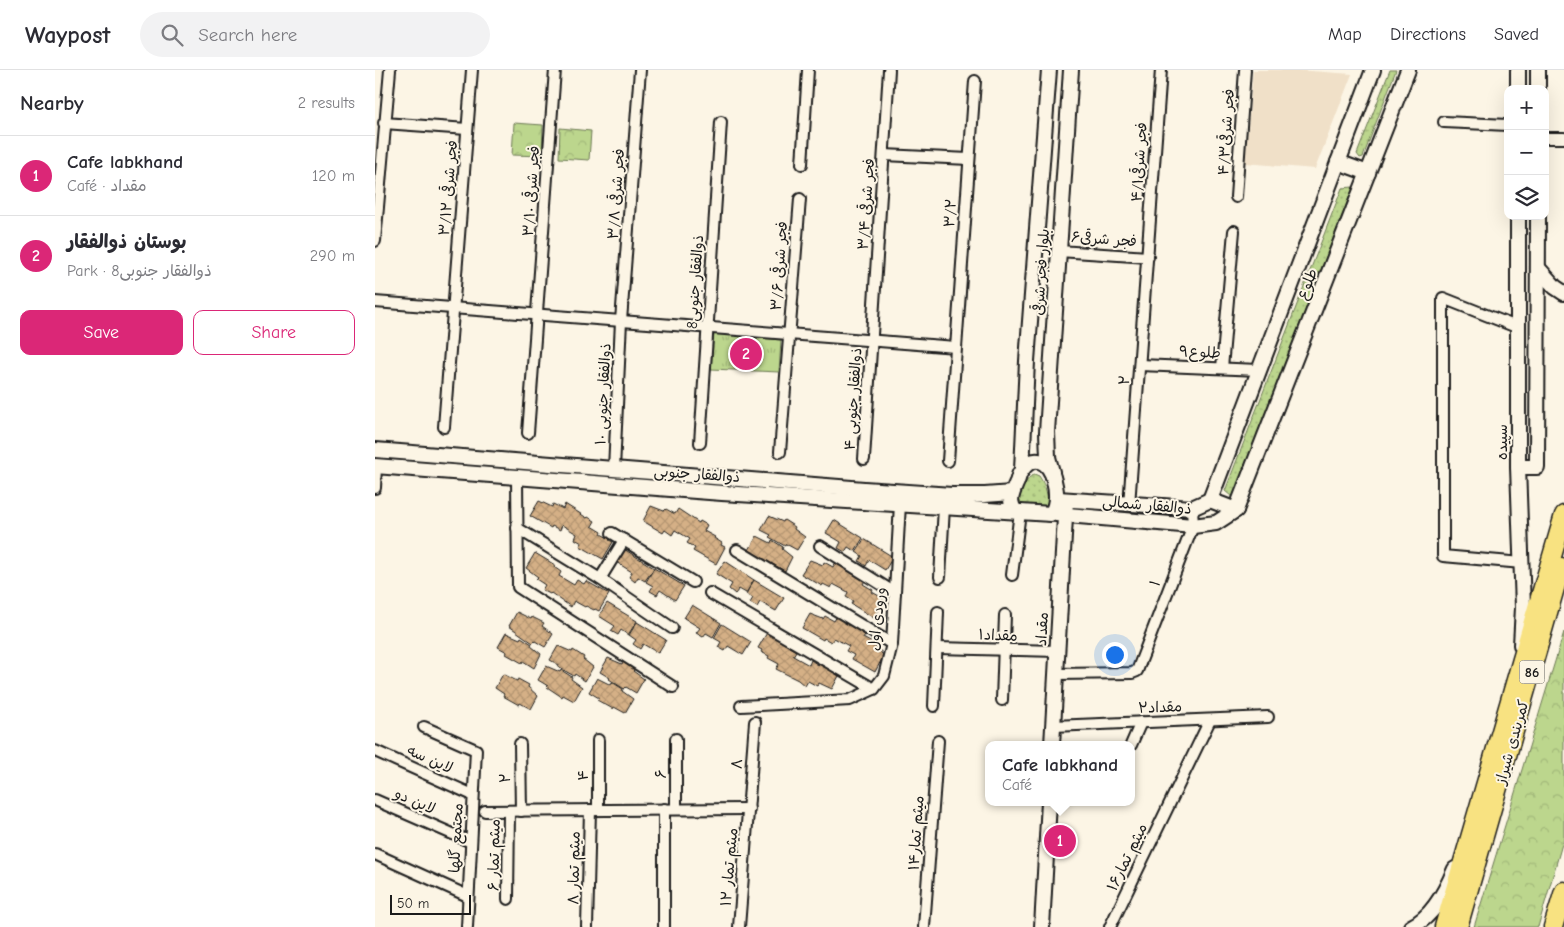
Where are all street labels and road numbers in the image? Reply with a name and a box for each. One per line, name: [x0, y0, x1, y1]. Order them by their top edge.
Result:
street label: فجر شرقی۴/۳: [1212, 88, 1238, 176]
street label: فجر شرقی۴/۱: [1125, 121, 1151, 203]
street label: ۳/۱۲ فجر شرقی: [433, 139, 461, 237]
street label: ۳/۱۰ فجر شرقی: [517, 145, 543, 237]
street label: ۳/۸ فجر شرقی: [602, 148, 628, 240]
street label: ۳/۴ فجر شرقی: [852, 157, 878, 250]
street label: ۳/۲: [940, 198, 960, 228]
street label: ۳/۶ فجر شرقی: [765, 220, 791, 311]
street label: فجر شرقی۶: [1070, 226, 1138, 250]
street label: بلوار فجر شرقی: [1027, 228, 1053, 316]
street label: 8ذوالفقار جنوبی: [683, 234, 708, 330]
street label: طلوع: [1293, 266, 1322, 303]
street label: طلوع۹: [1179, 342, 1221, 363]
street label: ۱۰ ذوالفقار جنوبی: [591, 343, 616, 445]
street label: ۴ ذوالفقار جنوبی: [840, 347, 867, 451]
street label: ۲: [1115, 374, 1133, 386]
street label: سپیده: [1493, 424, 1512, 460]
street label: ذوالفقار جنوبی: [653, 462, 741, 487]
street label: ذوالفقار شمالی: [1102, 492, 1192, 519]
street label: ۱: [1146, 577, 1164, 589]
street label: ورودی اول: [865, 586, 890, 652]
street label: مقداد: [1032, 612, 1052, 646]
street label: مقداد۱: [978, 625, 1018, 645]
road number: 86: [1519, 660, 1545, 684]
street label: مقداد۲: [1138, 697, 1182, 717]
street label: کمربندی شیراز: [1491, 698, 1533, 787]
street label: لاین سه: [404, 741, 456, 777]
street label: ۸: [728, 758, 746, 770]
street label: ۴: [574, 769, 592, 781]
street label: ۶: [652, 769, 670, 779]
street label: ۲: [496, 773, 514, 783]
street label: لاین دو: [391, 784, 438, 818]
street label: میثم تمار۱۴: [904, 795, 931, 871]
street label: مجتمع گلها: [445, 803, 469, 873]
street label: میثم تمار ۶: [484, 819, 507, 891]
street label: میثم تمار۱۶: [1103, 820, 1154, 895]
street label: میثم تمار ۱۲: [717, 827, 744, 907]
street label: میثم تمار ۸: [564, 831, 587, 905]

